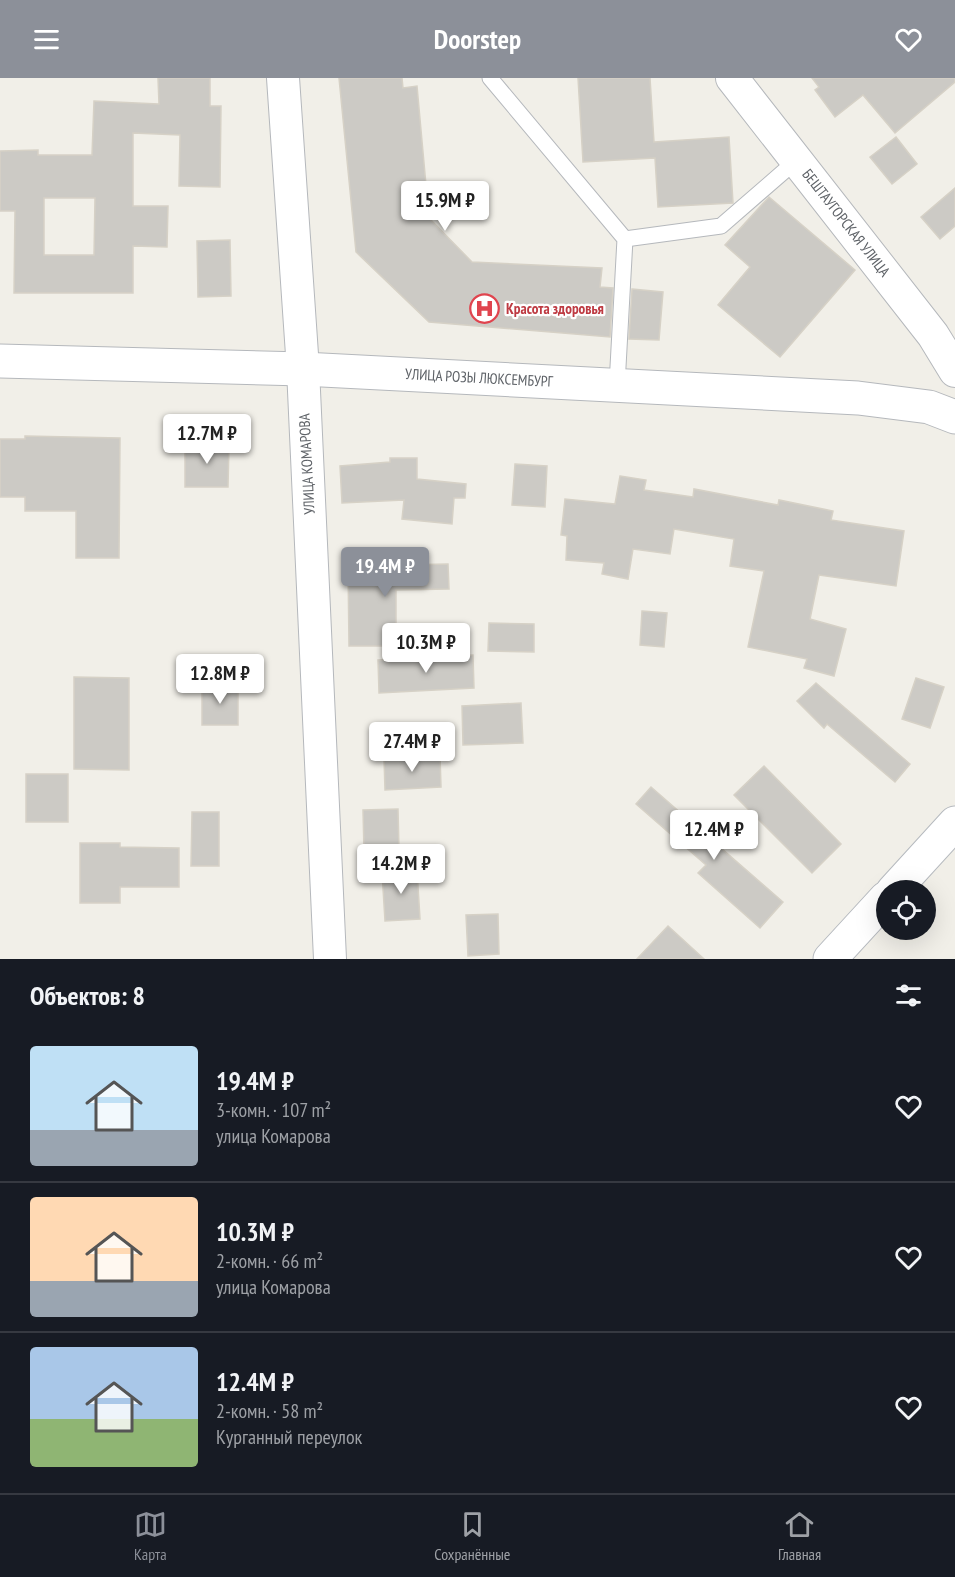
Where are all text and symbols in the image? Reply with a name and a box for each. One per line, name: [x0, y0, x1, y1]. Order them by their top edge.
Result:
text: Doorstep: [434, 22, 521, 56]
icon: menu: [30, 23, 63, 56]
icon: heart: [892, 23, 925, 56]
street label: БЕШТАУГОРСКАЯ УЛИЦА: [798, 165, 895, 281]
pin: 15.9M ₽: [390, 181, 500, 232]
text: 15.9M ₽: [415, 187, 475, 213]
hospital icon: Красота здоровья: [469, 293, 501, 325]
place label: Красота здоровья: [506, 299, 604, 318]
street label: УЛИЦА РОЗЫ ЛЮКСЕМБУРГ: [405, 364, 554, 391]
street label: УЛИЦА КОМАРОВА: [294, 412, 319, 515]
pin: 12.7M ₽: [152, 414, 262, 465]
text: 12.7M ₽: [177, 420, 237, 446]
pin: 19.4M ₽: [330, 547, 440, 598]
text: 19.4M ₽: [355, 553, 415, 579]
pin: 10.3M ₽: [371, 623, 481, 674]
text: 10.3M ₽: [396, 629, 456, 655]
pin: 12.8M ₽: [165, 654, 275, 705]
text: 12.8M ₽: [190, 660, 250, 686]
pin: 27.4M ₽: [357, 722, 467, 773]
text: 27.4M ₽: [383, 728, 441, 754]
pin: 12.4M ₽: [659, 810, 769, 861]
text: 12.4M ₽: [684, 816, 744, 842]
pin: 14.2M ₽: [346, 844, 456, 895]
text: 14.2M ₽: [371, 850, 431, 876]
map controls: [876, 880, 936, 940]
button: locate: [876, 880, 936, 940]
text: Объектов: 8: [30, 979, 145, 1012]
icon: filters: [892, 979, 925, 1012]
text: 19.4M ₽: [216, 1064, 294, 1097]
icon: home: [78, 1070, 150, 1142]
icon: heart: [892, 1090, 925, 1123]
text: 3-комн. · 107 m²: [216, 1097, 331, 1123]
text: улица Комарова: [216, 1123, 331, 1149]
text: 10.3M ₽: [216, 1215, 294, 1248]
icon: home: [78, 1221, 150, 1293]
icon: heart: [892, 1241, 925, 1274]
text: 2-комн. · 66 m²: [216, 1248, 323, 1274]
text: улица Комарова: [216, 1274, 331, 1300]
text: 12.4M ₽: [216, 1365, 294, 1398]
icon: home: [78, 1371, 150, 1443]
icon: heart: [892, 1391, 925, 1424]
text: 2-комн. · 58 m²: [216, 1398, 323, 1424]
text: Курганный переулок: [216, 1424, 362, 1450]
tab: Карта: [134, 1508, 167, 1564]
tab: Сохранённые: [434, 1508, 510, 1564]
tab: Главная: [778, 1508, 821, 1564]

